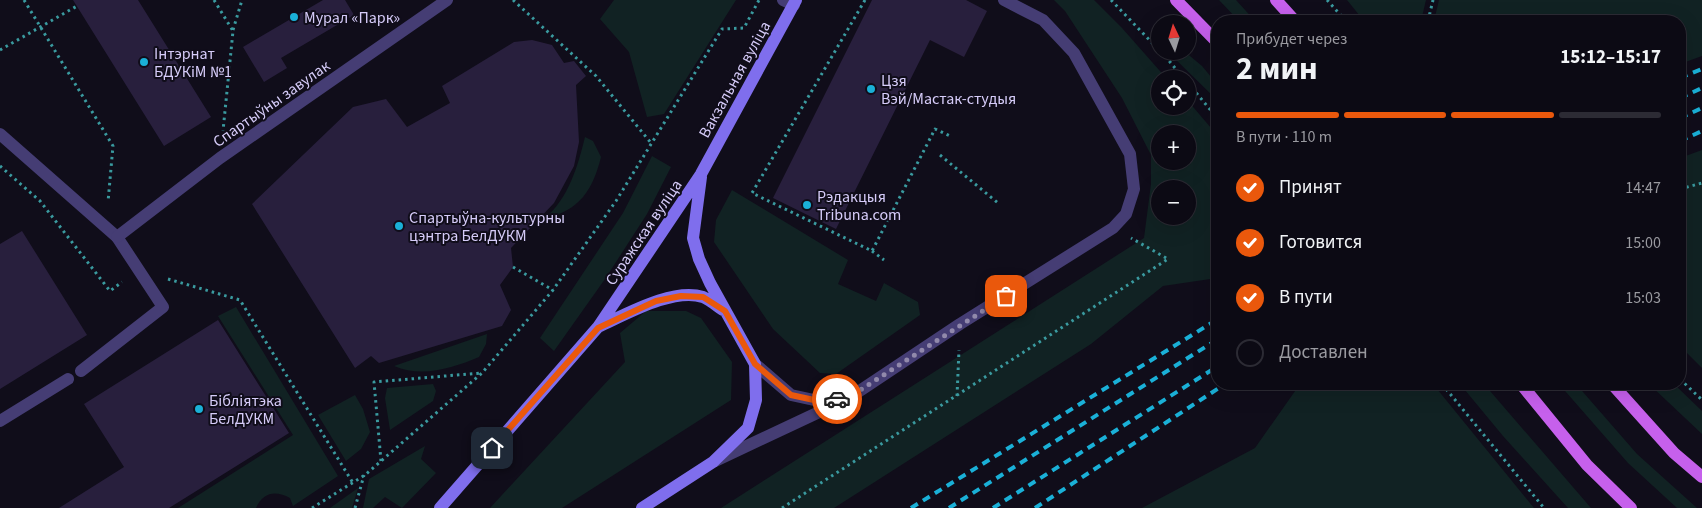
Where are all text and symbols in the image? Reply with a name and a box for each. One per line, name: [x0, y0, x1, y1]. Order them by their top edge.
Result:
place label: Мурал «Парк»: [304, 7, 400, 29]
marker: Мурал «Парк»: [288, 11, 300, 23]
north arrow: [1151, 15, 1196, 60]
map controls: [1151, 15, 1196, 225]
street label: Вакзальная вуліца: [694, 17, 776, 142]
text: Прибудет через: [1236, 28, 1347, 50]
place label: Інтэрнат БДУКіМ №1: [154, 43, 232, 83]
text: 15:12–15:17: [1560, 44, 1661, 71]
text: 2 мин: [1236, 46, 1318, 92]
street label: Спартыўны завулак: [209, 55, 335, 153]
marker: Інтэрнат БДУКіМ №1: [138, 56, 150, 68]
place label: Цзя Вэй/Мастак-студыя: [881, 70, 1016, 110]
button: locate: [1151, 70, 1196, 115]
marker: Цзя Вэй/Мастак-студыя: [865, 83, 877, 95]
button: +: [1151, 125, 1196, 170]
text: В пути · 110 m: [1236, 126, 1332, 148]
icon: check: [1236, 174, 1264, 202]
text: Принят: [1279, 174, 1342, 201]
street label: Суражская вуліца: [600, 175, 687, 290]
text: 14:47: [1625, 177, 1661, 199]
button: −: [1151, 180, 1196, 225]
place label: Рэдакцыя Tribuna.com: [817, 186, 901, 226]
marker: Рэдакцыя Tribuna.com: [801, 199, 813, 211]
place label: Спартыўна-культурны цэнтра БелДУКМ: [409, 207, 565, 247]
marker: Спартыўна-культурны цэнтра БелДУКМ: [393, 220, 405, 232]
icon: check: [1236, 229, 1264, 257]
text: Готовится: [1279, 229, 1362, 256]
text: 15:00: [1625, 232, 1661, 254]
pin: [985, 275, 1027, 317]
icon: bag: [992, 282, 1020, 310]
icon: check: [1236, 284, 1264, 312]
text: В пути: [1279, 284, 1333, 311]
text: 15:03: [1625, 287, 1661, 309]
text: Доставлен: [1279, 339, 1368, 366]
courier: [812, 374, 862, 424]
icon: car: [823, 385, 851, 413]
place label: Бібліятэка БелДУКМ: [209, 390, 282, 430]
marker: Бібліятэка БелДУКМ: [193, 403, 205, 415]
pin: [471, 427, 513, 469]
icon: home: [478, 434, 506, 462]

